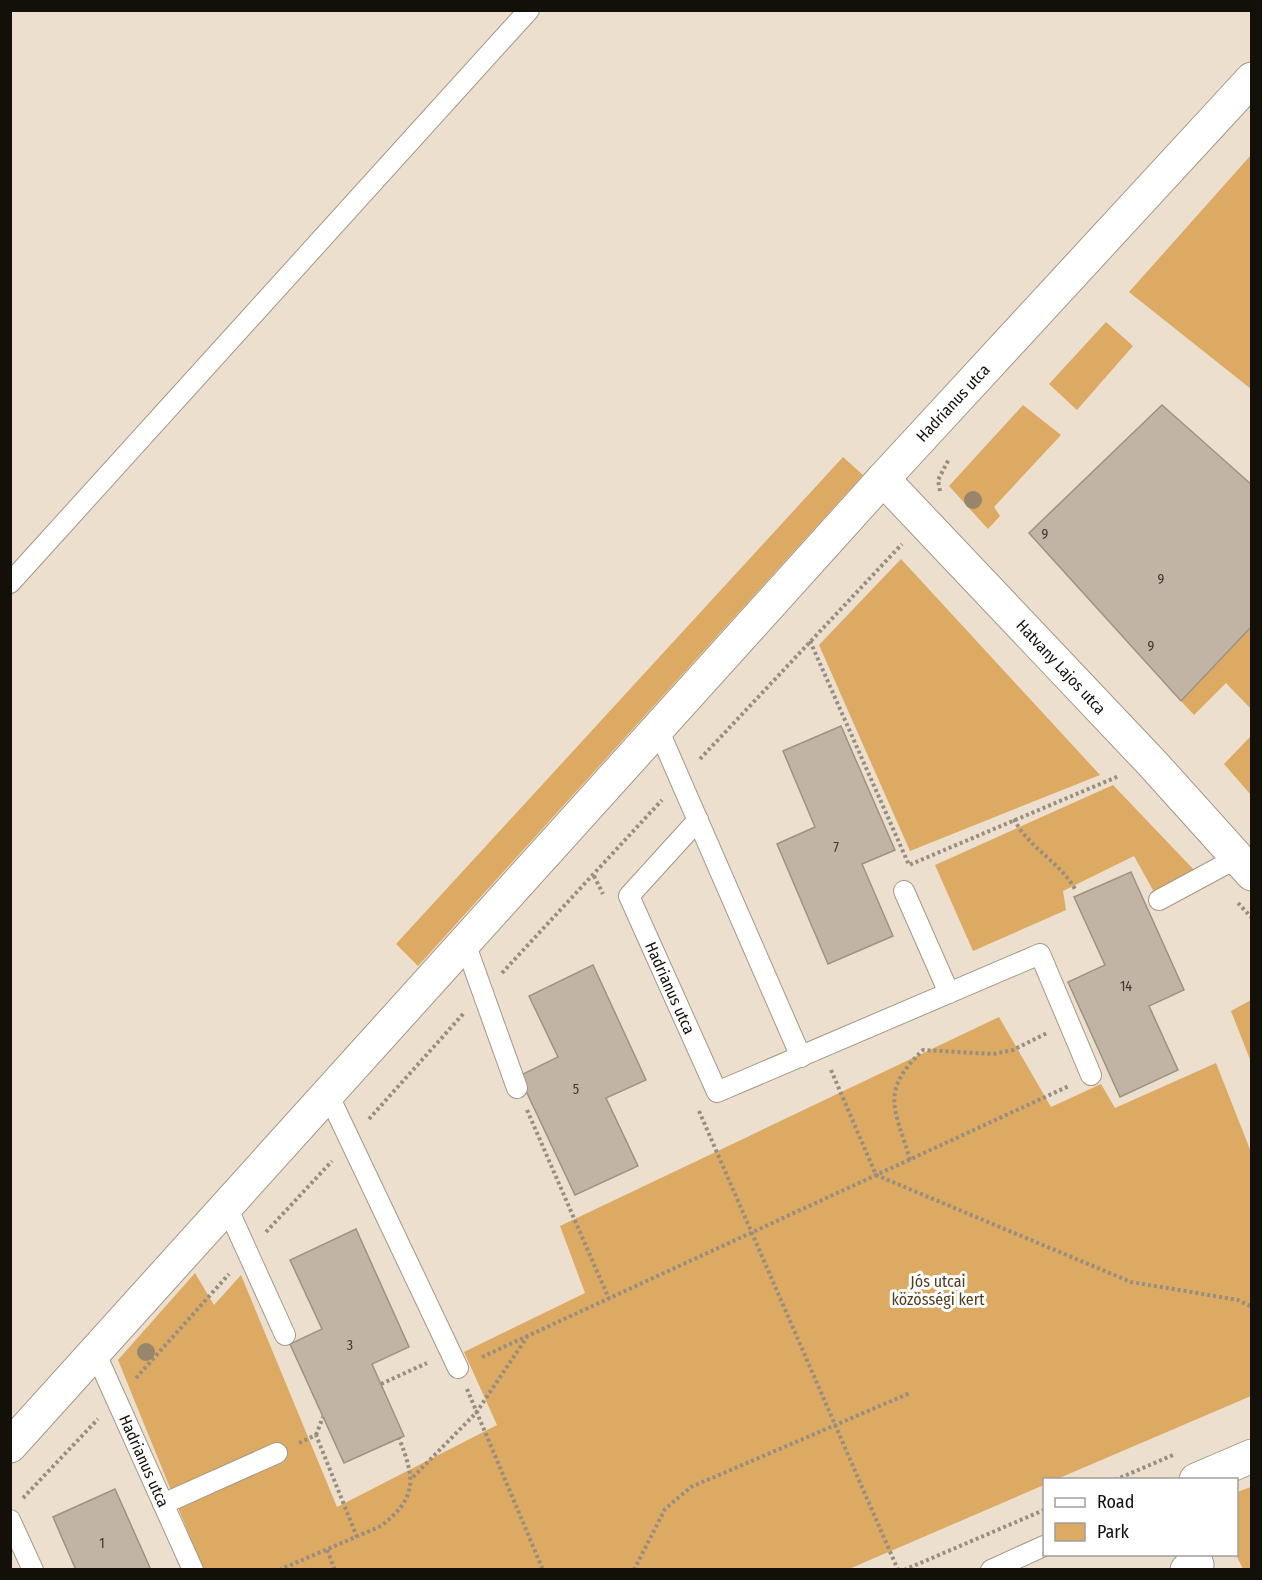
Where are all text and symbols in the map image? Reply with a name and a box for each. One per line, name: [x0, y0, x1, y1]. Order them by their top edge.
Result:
street label: Hadrianus utca: [912, 360, 994, 446]
house number: 9: [1042, 526, 1049, 543]
house number: 9: [1158, 571, 1165, 588]
street label: Hatvany Lajos utca: [1012, 616, 1110, 718]
house number: 9: [1148, 638, 1155, 655]
house number: 7: [833, 839, 839, 856]
street label: Hadrianus utca: [641, 939, 699, 1037]
house number: 14: [1120, 978, 1132, 995]
house number: 5: [573, 1081, 579, 1098]
park label: Jós utcai közösségi kert: [892, 1272, 985, 1309]
house number: 3: [347, 1337, 353, 1354]
street label: Hadrianus utca: [115, 1412, 173, 1510]
legend: [1043, 1478, 1238, 1556]
text: Road: [1097, 1491, 1134, 1513]
text: Park: [1097, 1521, 1130, 1543]
house number: 1: [99, 1535, 105, 1552]

